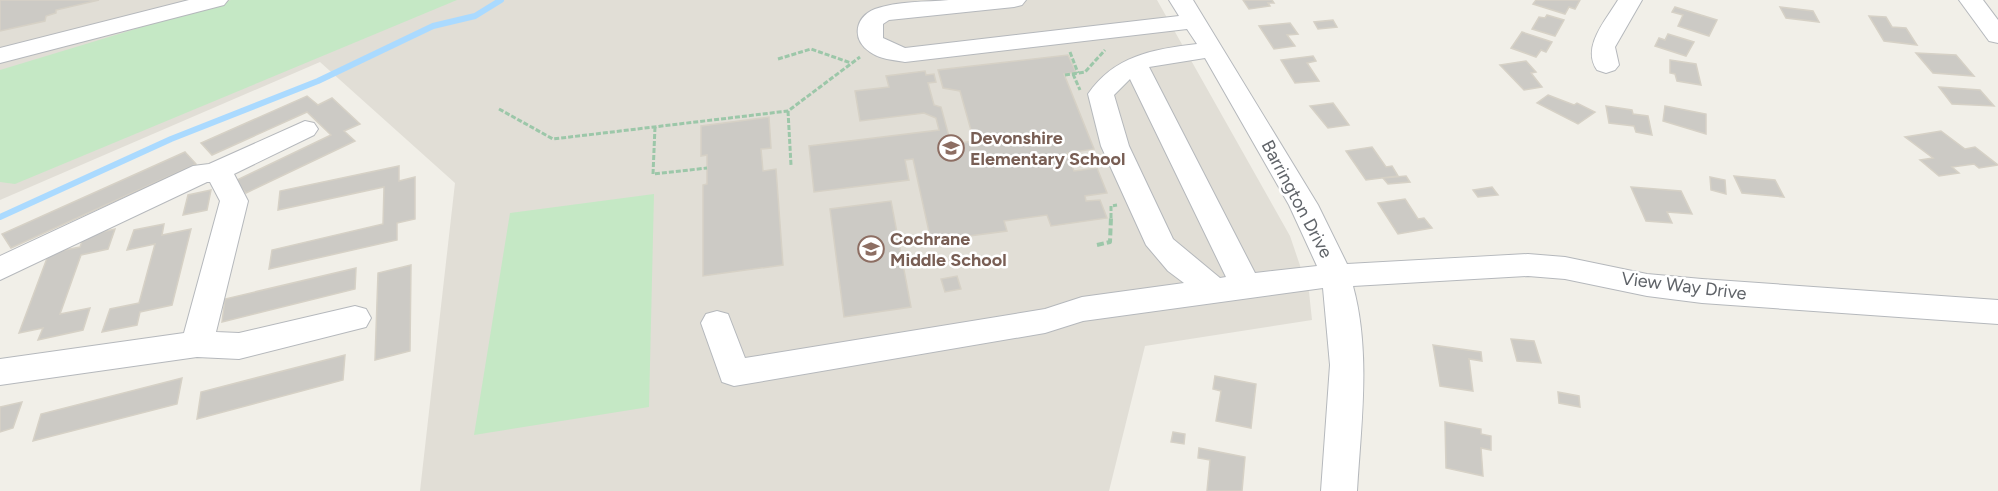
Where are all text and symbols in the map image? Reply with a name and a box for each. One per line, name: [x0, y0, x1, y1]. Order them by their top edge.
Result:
place label: Devonshire Elementary School: [970, 127, 1125, 170]
school or university icon: Devonshire Elementary School: [936, 133, 966, 163]
street label: Barrington Drive: [1257, 136, 1337, 262]
place label: Cochrane Middle School: [890, 228, 1007, 271]
school or university icon: Cochrane Middle School: [856, 234, 886, 264]
street label: View Way Drive: [1620, 267, 1748, 305]

